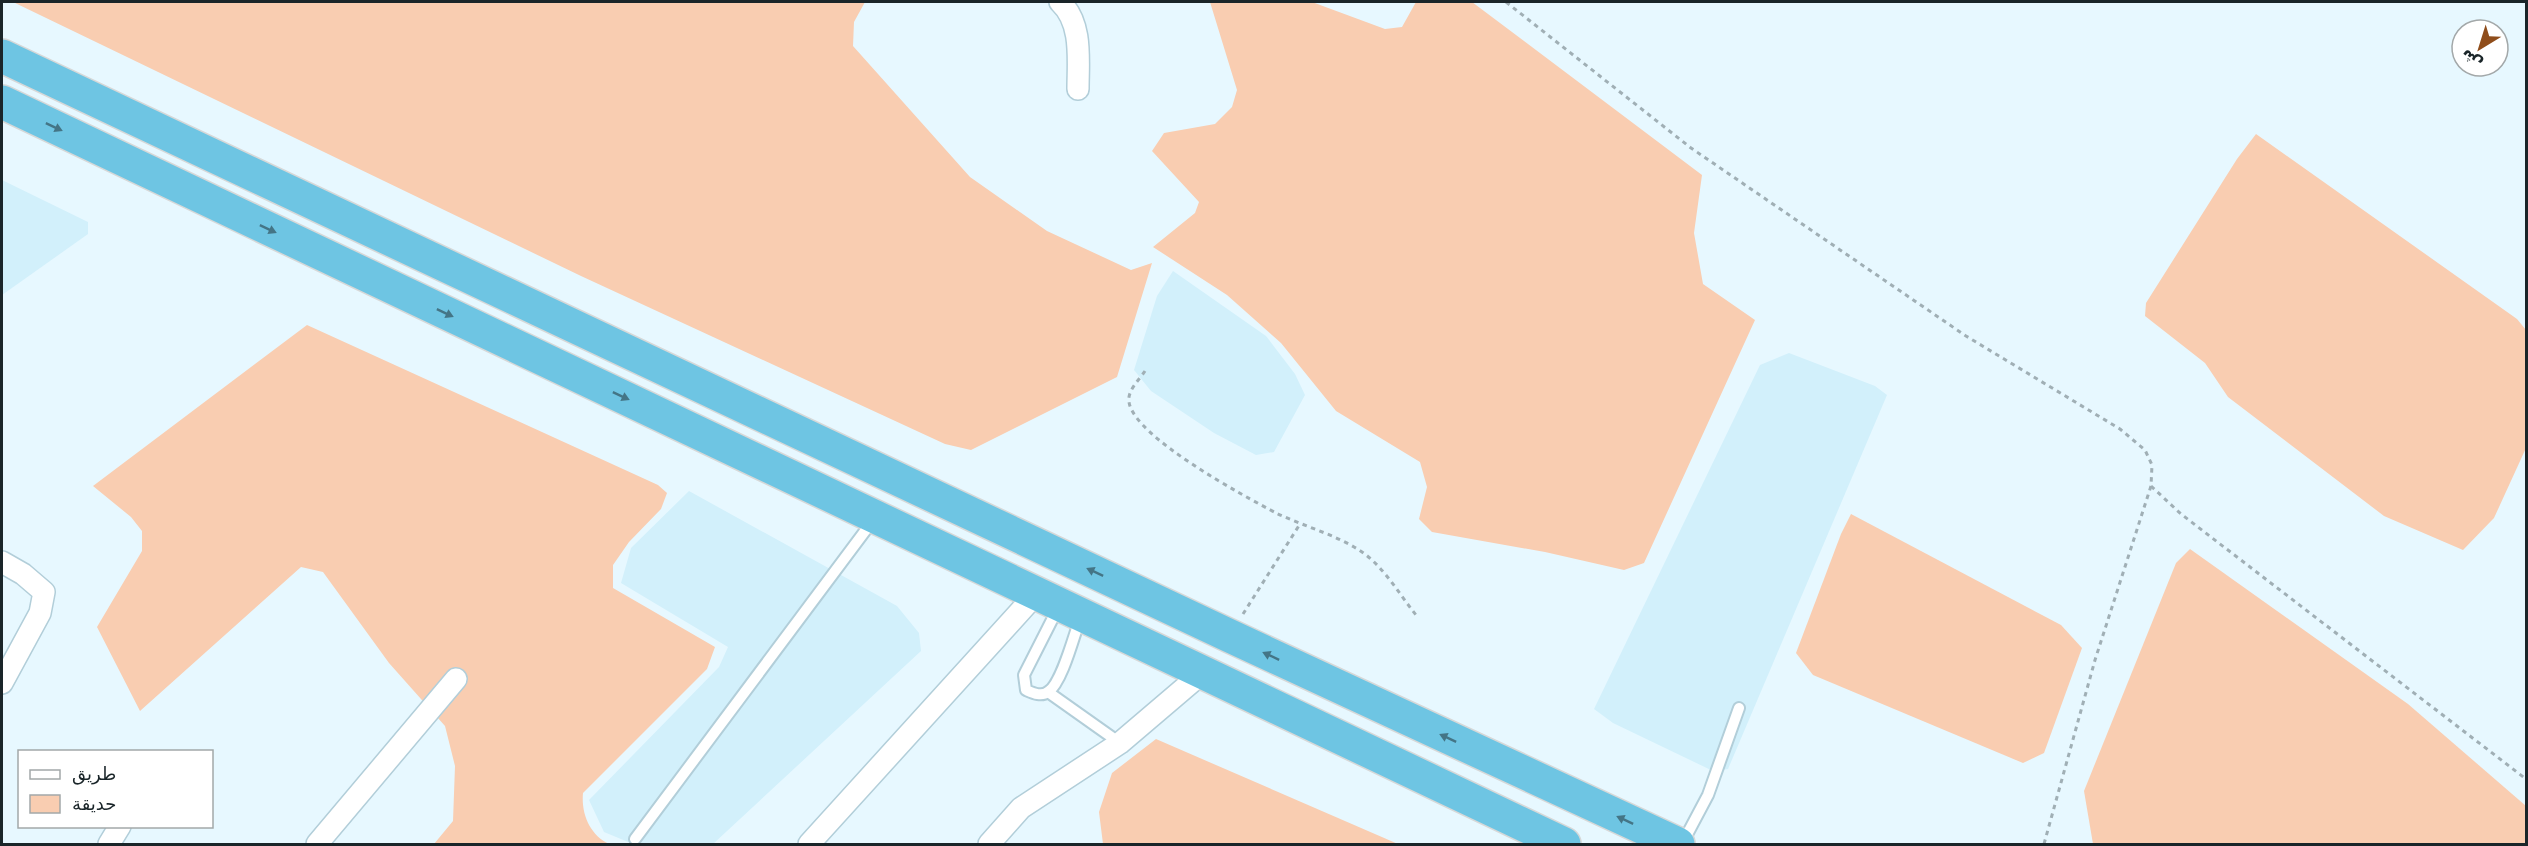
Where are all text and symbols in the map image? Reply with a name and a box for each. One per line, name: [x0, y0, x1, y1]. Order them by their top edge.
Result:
north arrow: [2450, 18, 2510, 78]
text: ش: [2457, 45, 2486, 74]
one-way arrow: [46, 123, 63, 132]
one-way arrow: [260, 225, 277, 234]
one-way arrow: [436, 308, 453, 317]
one-way arrow: [612, 392, 629, 401]
one-way arrow: [1087, 568, 1104, 577]
one-way arrow: [1263, 651, 1280, 660]
one-way arrow: [1440, 733, 1457, 742]
legend: [18, 750, 213, 828]
text: طريق: [72, 763, 116, 785]
text: حديقة: [72, 793, 116, 814]
one-way arrow: [1617, 815, 1634, 824]

